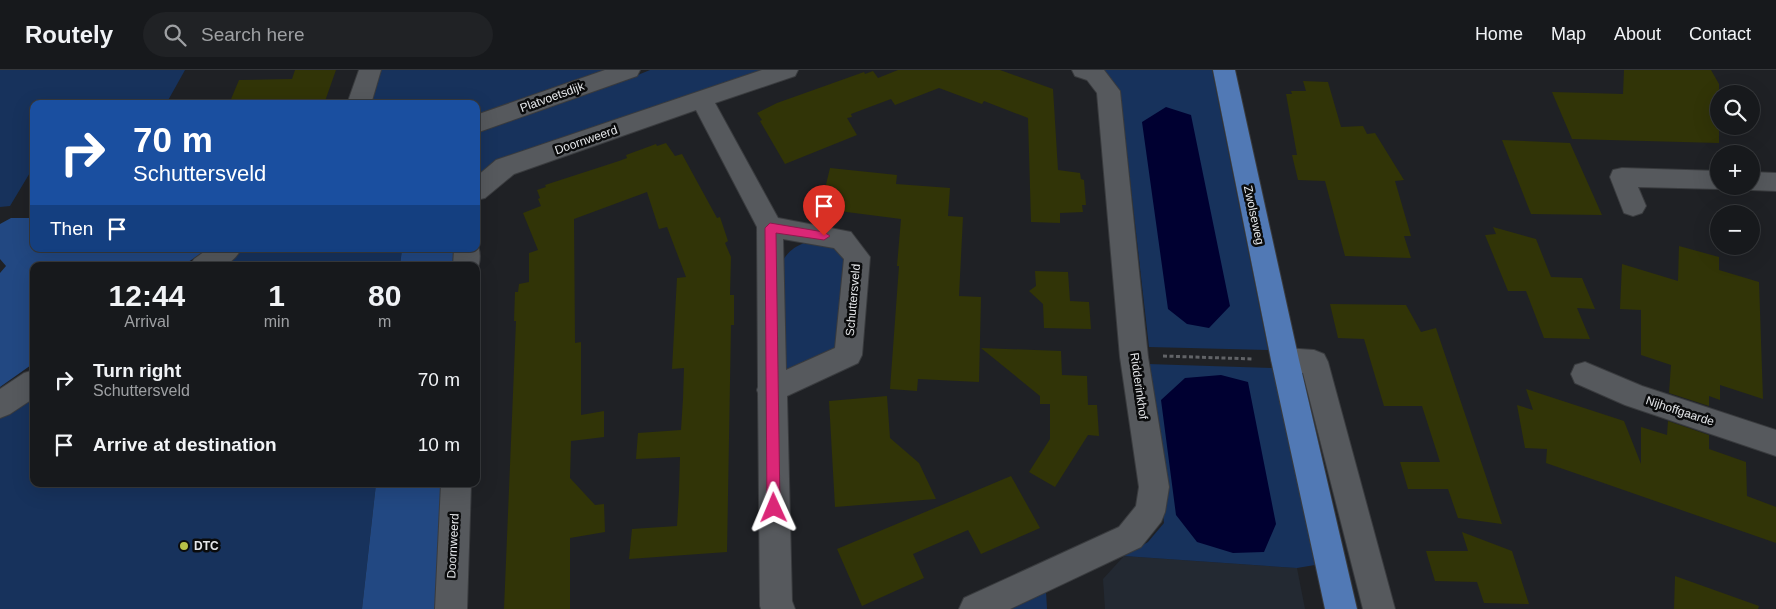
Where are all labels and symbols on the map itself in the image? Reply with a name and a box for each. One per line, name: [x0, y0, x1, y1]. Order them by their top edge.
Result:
street label: Platvoetsdijk: [518, 79, 587, 115]
street label: Doornweerd: [553, 123, 619, 157]
street label: Zwolseweg: [1241, 184, 1267, 246]
pin: [803, 185, 845, 236]
street label: Schuttersveld: [843, 263, 863, 337]
street label: Ridderinkhof: [1127, 352, 1151, 421]
street label: Nijhoffgaarde: [1644, 393, 1716, 429]
position arrow: [747, 481, 799, 533]
street label: Doornweerd: [444, 513, 462, 579]
place label: DTC: [194, 539, 219, 553]
marker: DTC: [178, 540, 190, 552]

